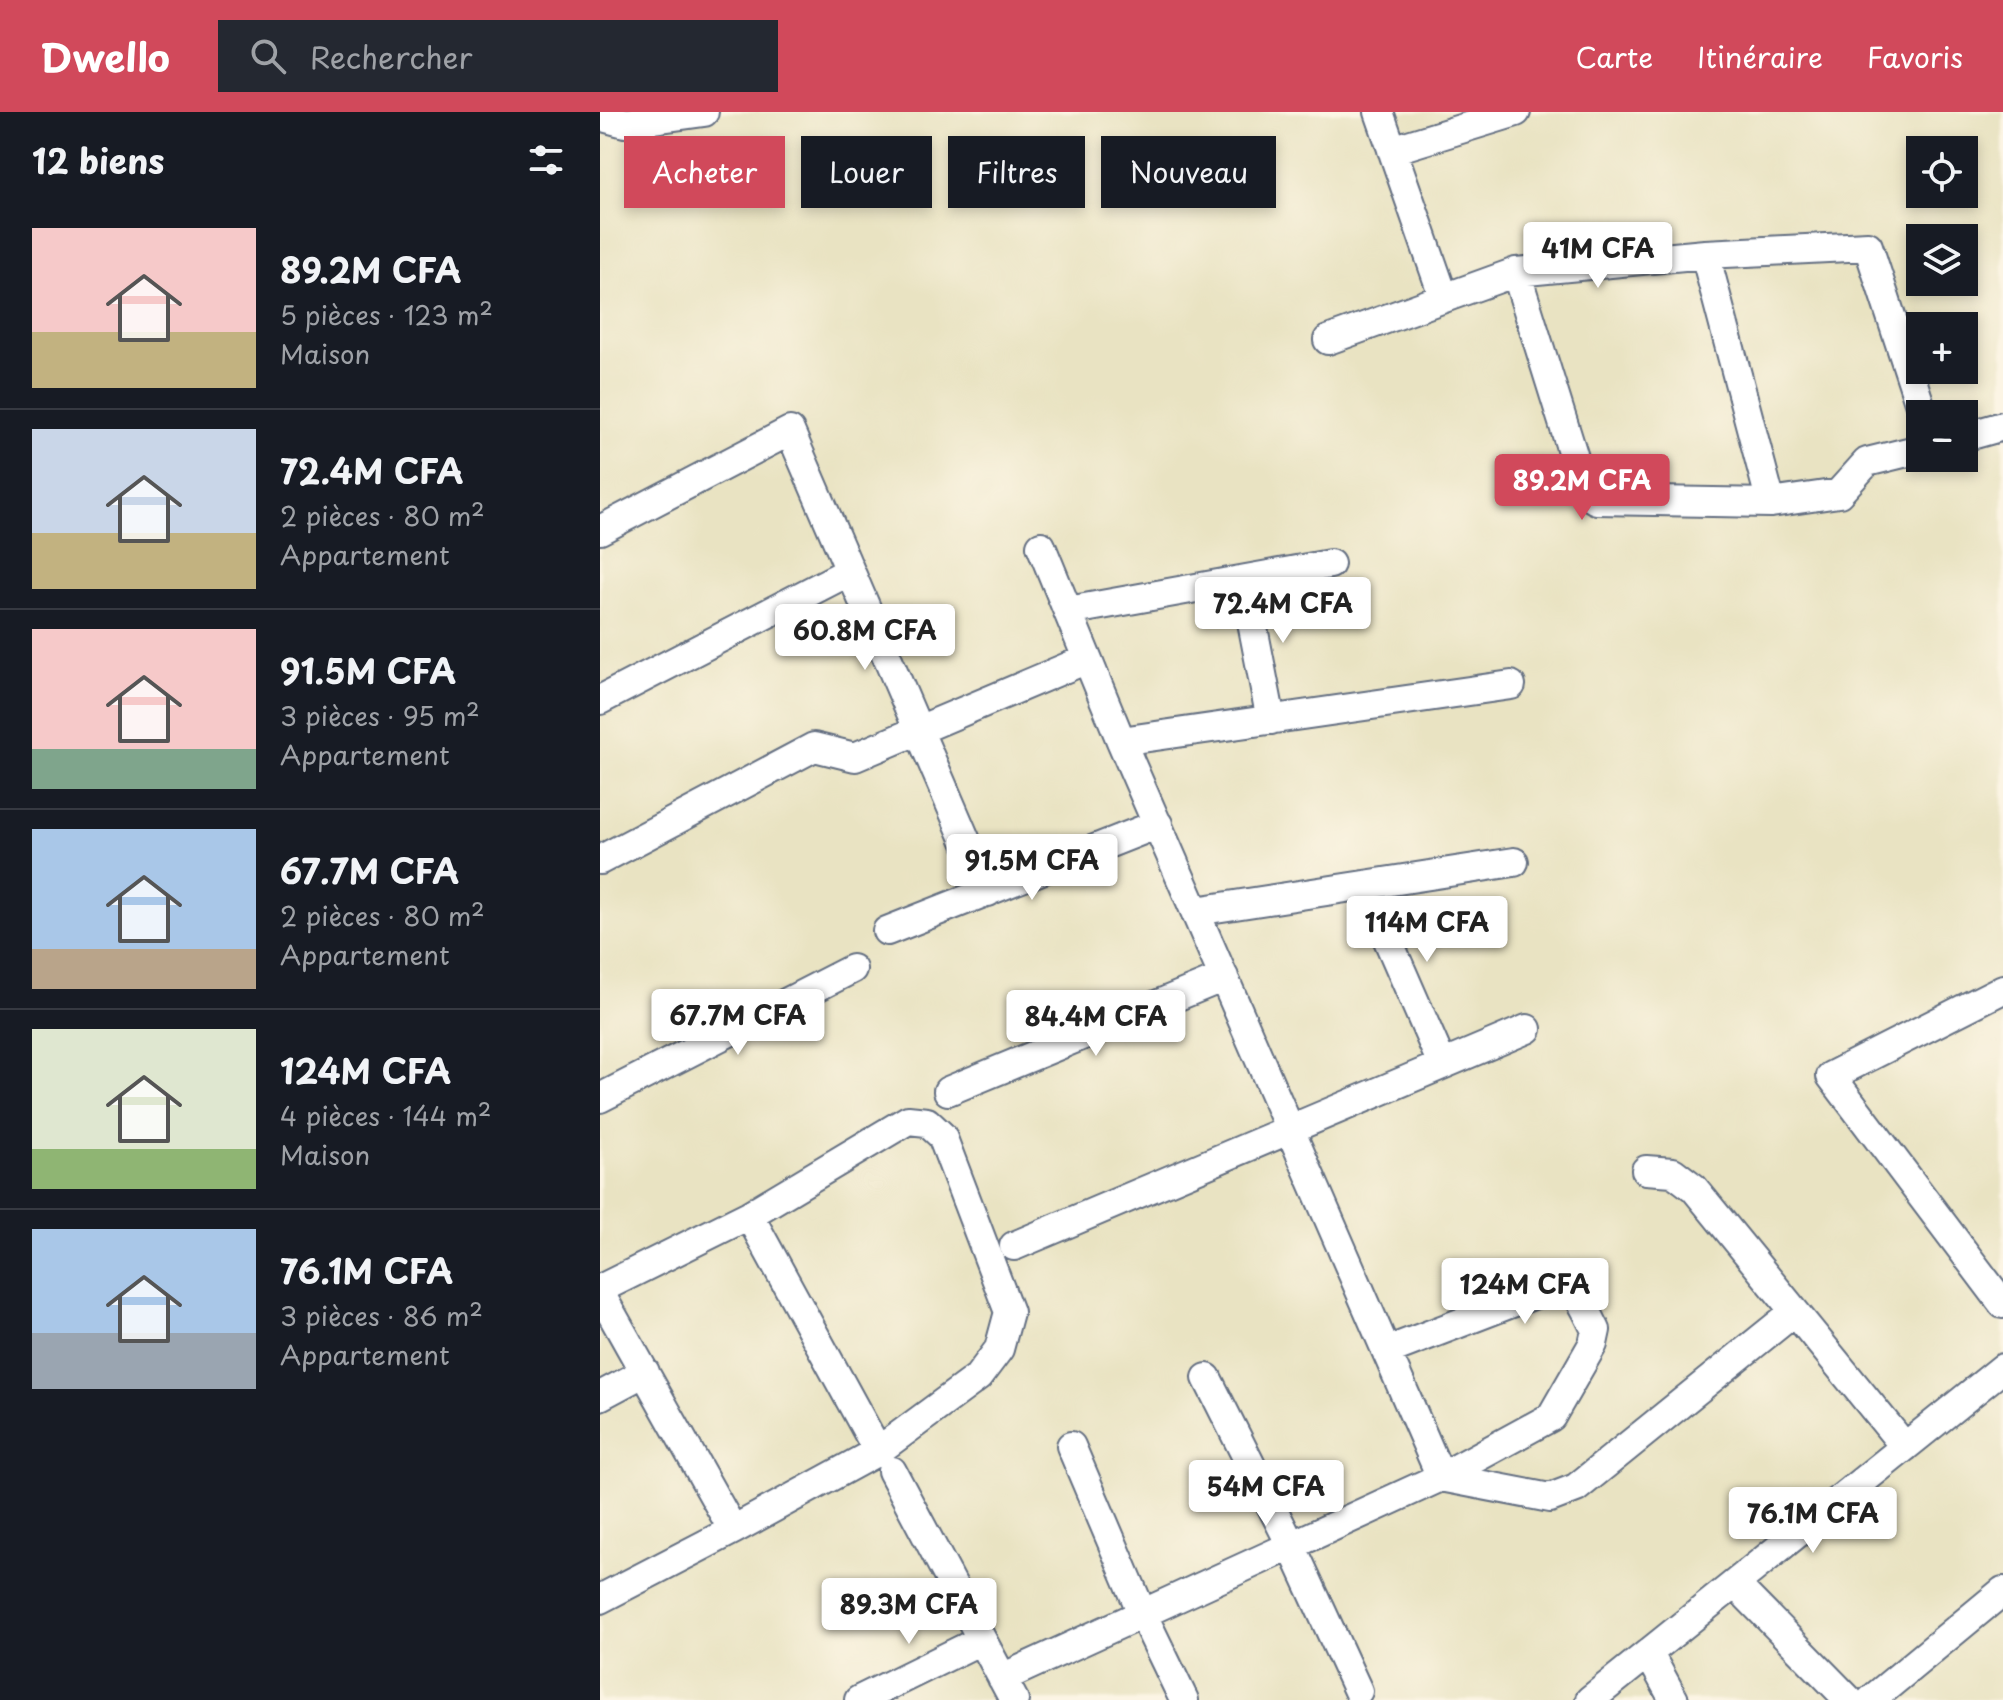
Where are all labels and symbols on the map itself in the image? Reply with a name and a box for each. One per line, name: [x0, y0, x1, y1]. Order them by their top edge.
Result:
pin: 41M CFA: [1524, 222, 1672, 290]
pin: 89.2M CFA: [1490, 454, 1674, 522]
pin: 72.4M CFA: [1191, 577, 1375, 645]
pin: 60.8M CFA: [773, 604, 957, 672]
pin: 91.5M CFA: [940, 834, 1124, 902]
pin: 114M CFA: [1344, 896, 1510, 964]
pin: 67.7M CFA: [646, 989, 830, 1057]
pin: 84.4M CFA: [1004, 990, 1188, 1058]
pin: 124M CFA: [1442, 1258, 1608, 1326]
pin: 54M CFA: [1192, 1460, 1340, 1528]
pin: 76.1M CFA: [1721, 1487, 1905, 1555]
pin: 89.3M CFA: [817, 1578, 1001, 1646]

